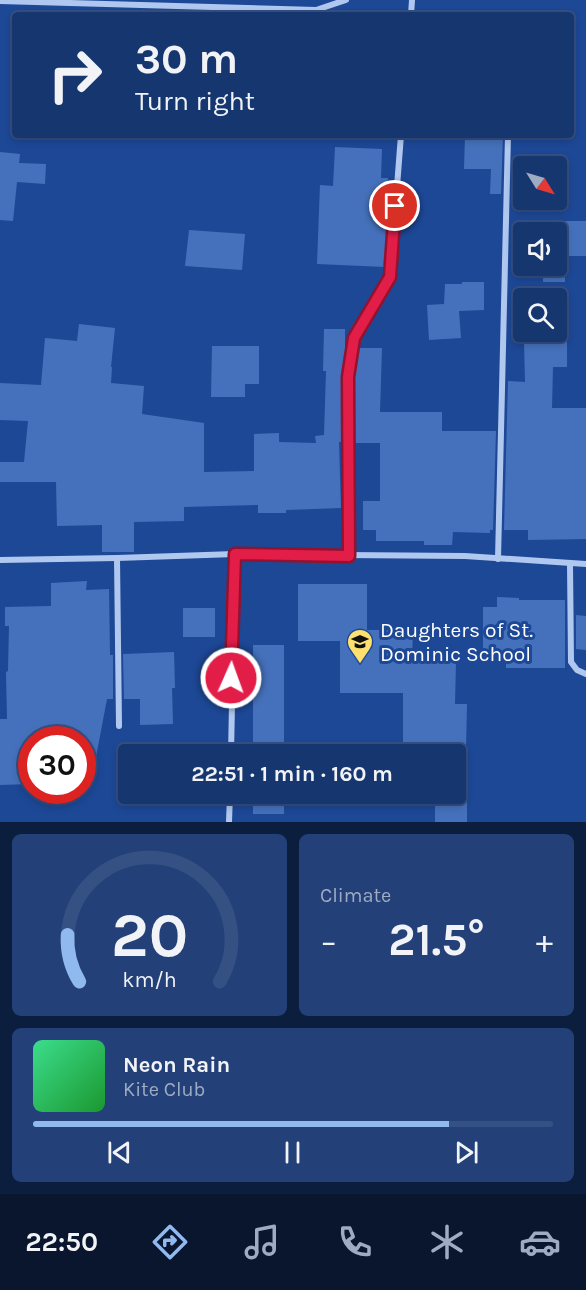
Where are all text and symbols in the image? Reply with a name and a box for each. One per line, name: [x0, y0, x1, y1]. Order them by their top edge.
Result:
text: 30 m: [135, 34, 238, 84]
icon: right: [36, 36, 114, 114]
text: Turn right: [135, 85, 255, 117]
north arrow: [513, 156, 567, 210]
map controls: [513, 156, 567, 342]
pin: [369, 180, 420, 231]
icon: arrive: [378, 189, 411, 222]
button: sound: [513, 222, 567, 276]
button: search: [513, 288, 567, 342]
place label: Daughters of St. Dominic School: [380, 618, 533, 666]
school or university icon: Daughters of St. Dominic School: [345, 627, 375, 665]
position arrow: [199, 646, 263, 710]
speed limit sign: 30: [18, 726, 96, 804]
text: 22:51 · 1 min · 160 m: [191, 761, 393, 787]
text: Climate: [320, 884, 391, 907]
text: 20: [111, 899, 188, 972]
text: 21.5°: [388, 914, 485, 966]
text: −: [320, 922, 337, 960]
text: +: [536, 922, 553, 960]
text: km/h: [122, 967, 177, 992]
text: Neon Rain: [123, 1052, 230, 1078]
text: Kite Club: [123, 1078, 205, 1101]
icon: previous: [103, 1136, 136, 1169]
icon: pause: [276, 1136, 309, 1169]
icon: next: [450, 1136, 483, 1169]
icon: directions: [149, 1221, 191, 1263]
icon: music: [241, 1221, 283, 1263]
icon: phone: [334, 1221, 376, 1263]
icon: climate: [426, 1221, 468, 1263]
icon: car: [519, 1221, 561, 1263]
text: 22:50: [25, 1226, 98, 1258]

